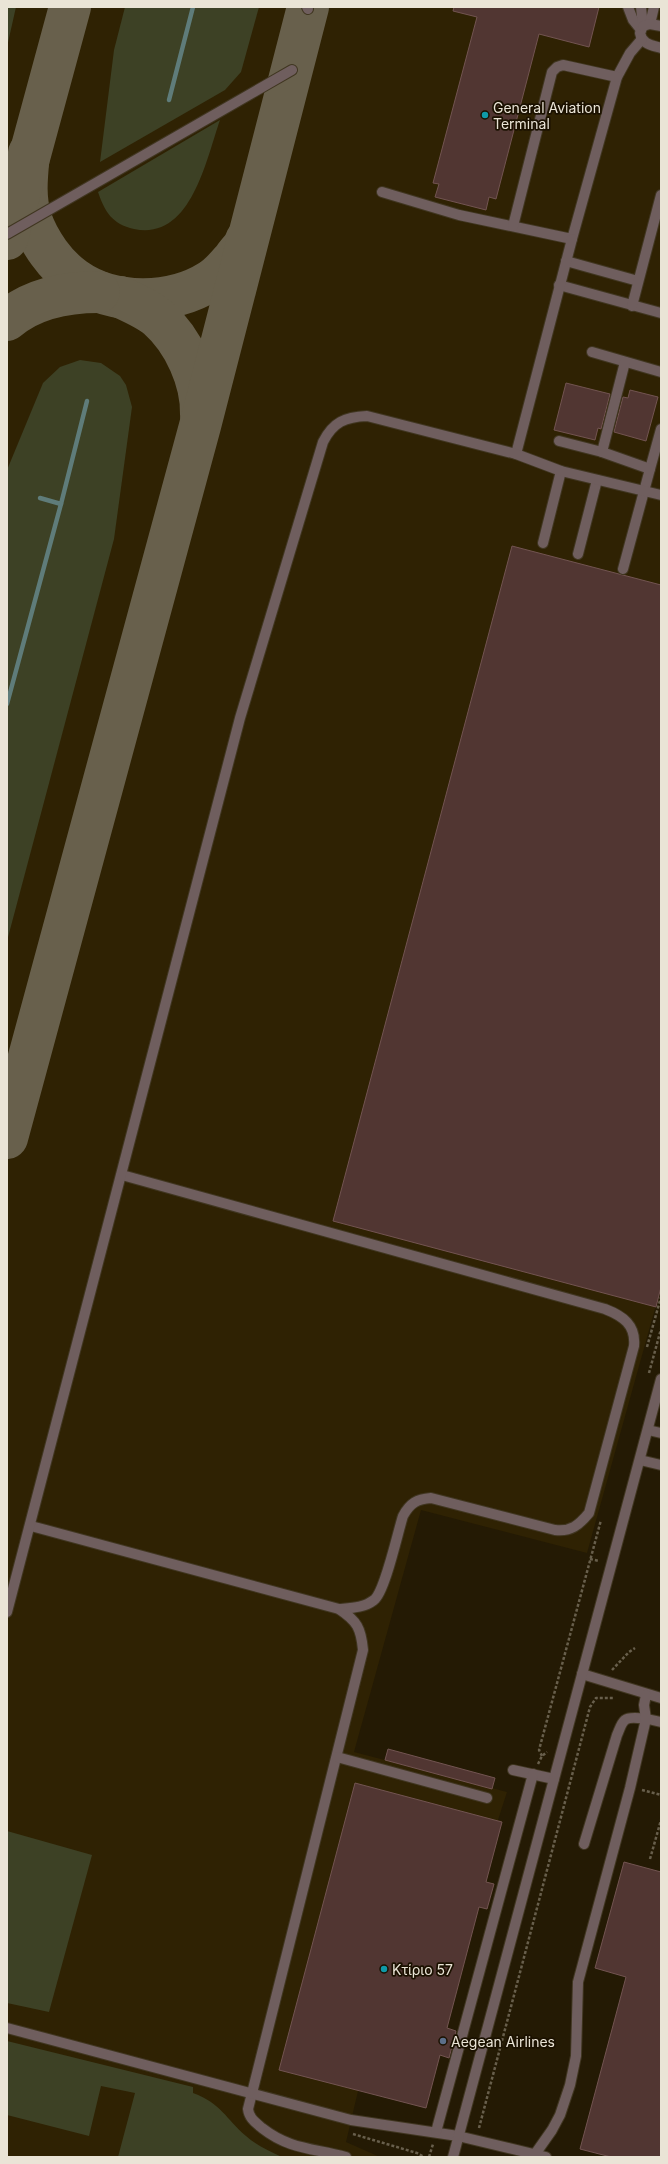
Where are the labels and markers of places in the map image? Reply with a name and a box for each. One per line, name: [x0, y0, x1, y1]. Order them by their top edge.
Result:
place label: General Aviation Terminal: [493, 99, 601, 132]
marker: General Aviation Terminal: [480, 110, 490, 120]
place label: Κτίριο 57: [392, 1961, 453, 1978]
marker: Κτίριο 57: [379, 1964, 389, 1974]
place label: Aegean Airlines: [451, 2033, 555, 2050]
marker: Aegean Airlines: [438, 2036, 448, 2046]

